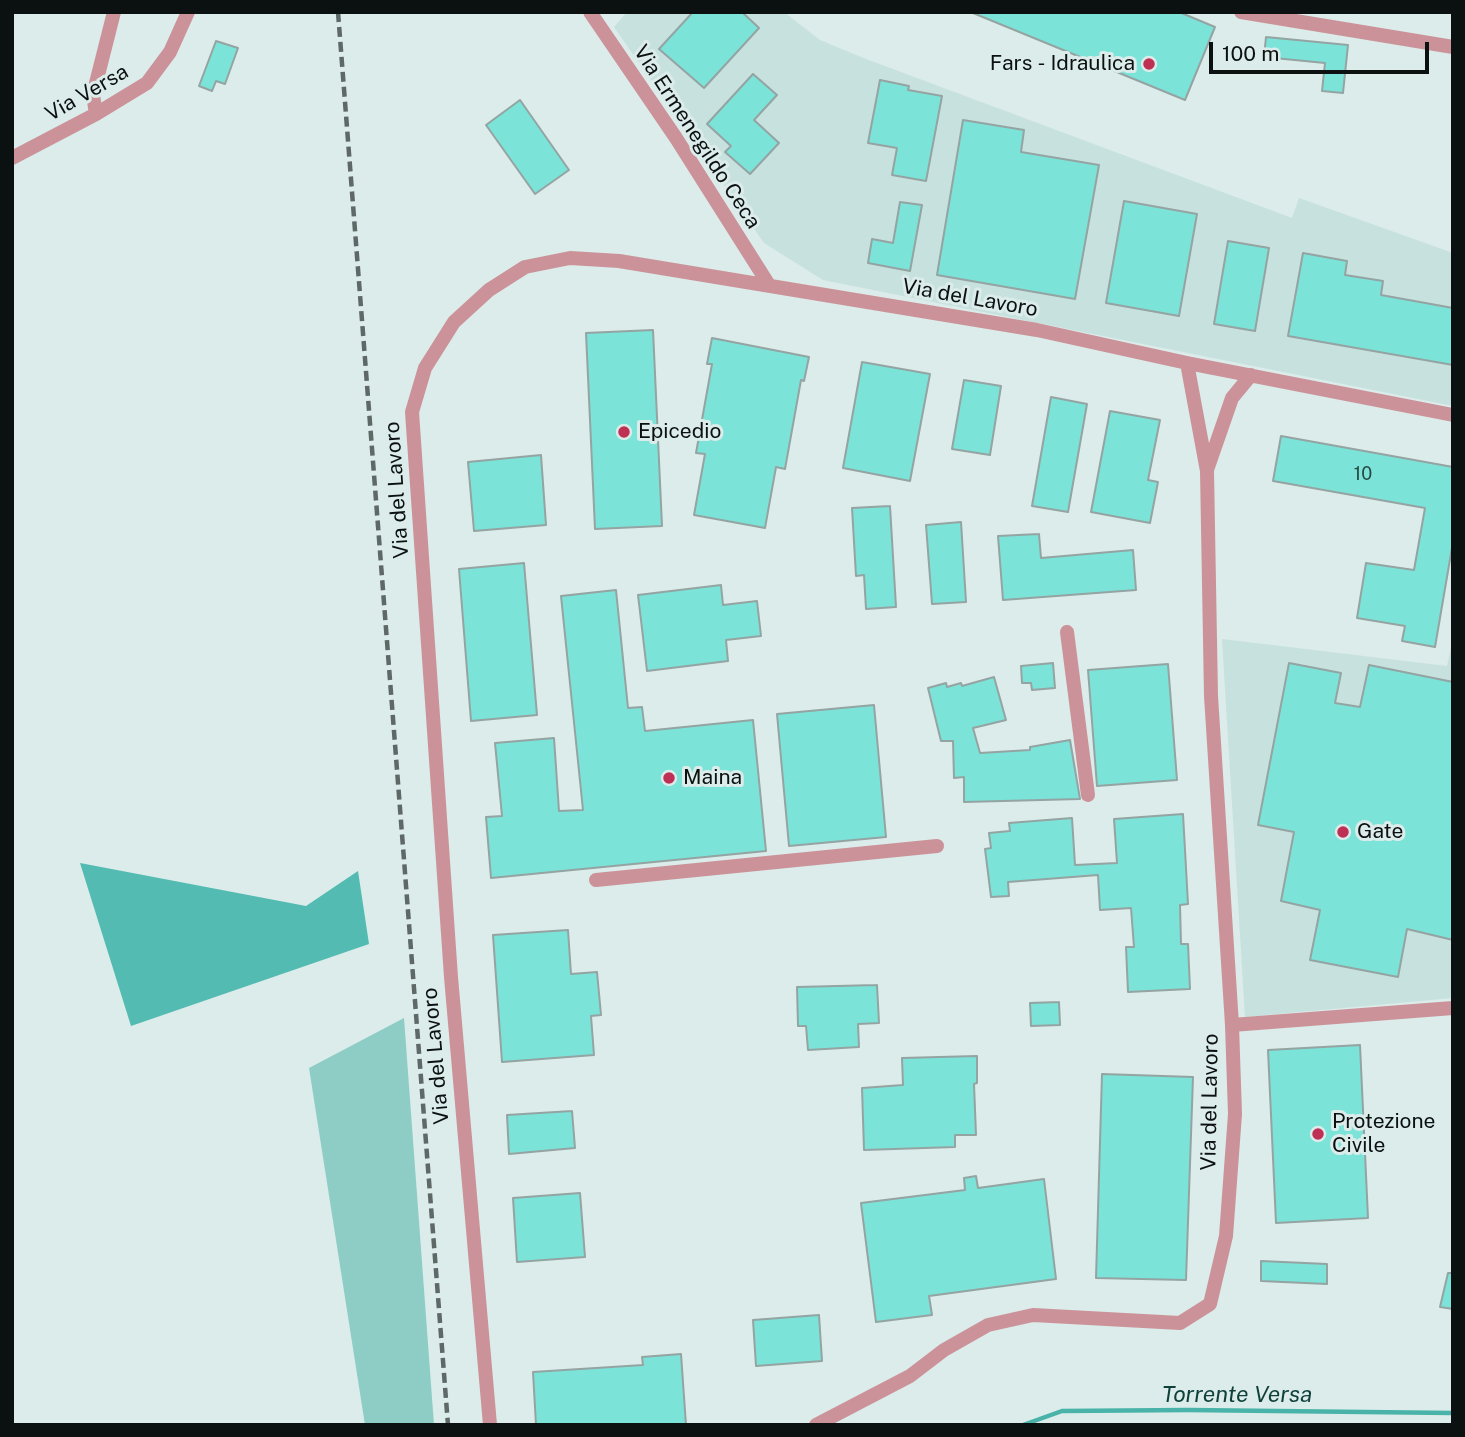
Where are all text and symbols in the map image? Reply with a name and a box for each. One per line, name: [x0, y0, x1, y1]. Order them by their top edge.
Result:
scale bar: [1213, 28, 1434, 72]
street label: Via Ermenegildo Ceca: [628, 40, 766, 234]
text: 100 m: [1222, 41, 1279, 66]
place label: Fars - Idraulica: [990, 51, 1135, 77]
marker: Fars - Idraulica: [1141, 56, 1157, 72]
street label: Via Versa: [41, 59, 133, 127]
street label: Via del Lavoro: [900, 274, 1040, 322]
place label: Epicedio: [638, 419, 721, 445]
street label: Via del Lavoro: [380, 421, 414, 559]
marker: Epicedio: [616, 424, 632, 440]
house number: 10: [1354, 463, 1372, 485]
place label: Maina: [683, 765, 742, 791]
marker: Maina: [661, 770, 677, 786]
place label: Gate: [1357, 819, 1403, 845]
marker: Gate: [1335, 824, 1351, 840]
street label: Via del Lavoro: [417, 987, 455, 1125]
street label: Via del Lavoro: [1196, 1033, 1224, 1171]
place label: Protezione Civile: [1332, 1109, 1436, 1159]
marker: Protezione Civile: [1310, 1126, 1326, 1142]
water label: Torrente Versa: [1162, 1381, 1312, 1409]

